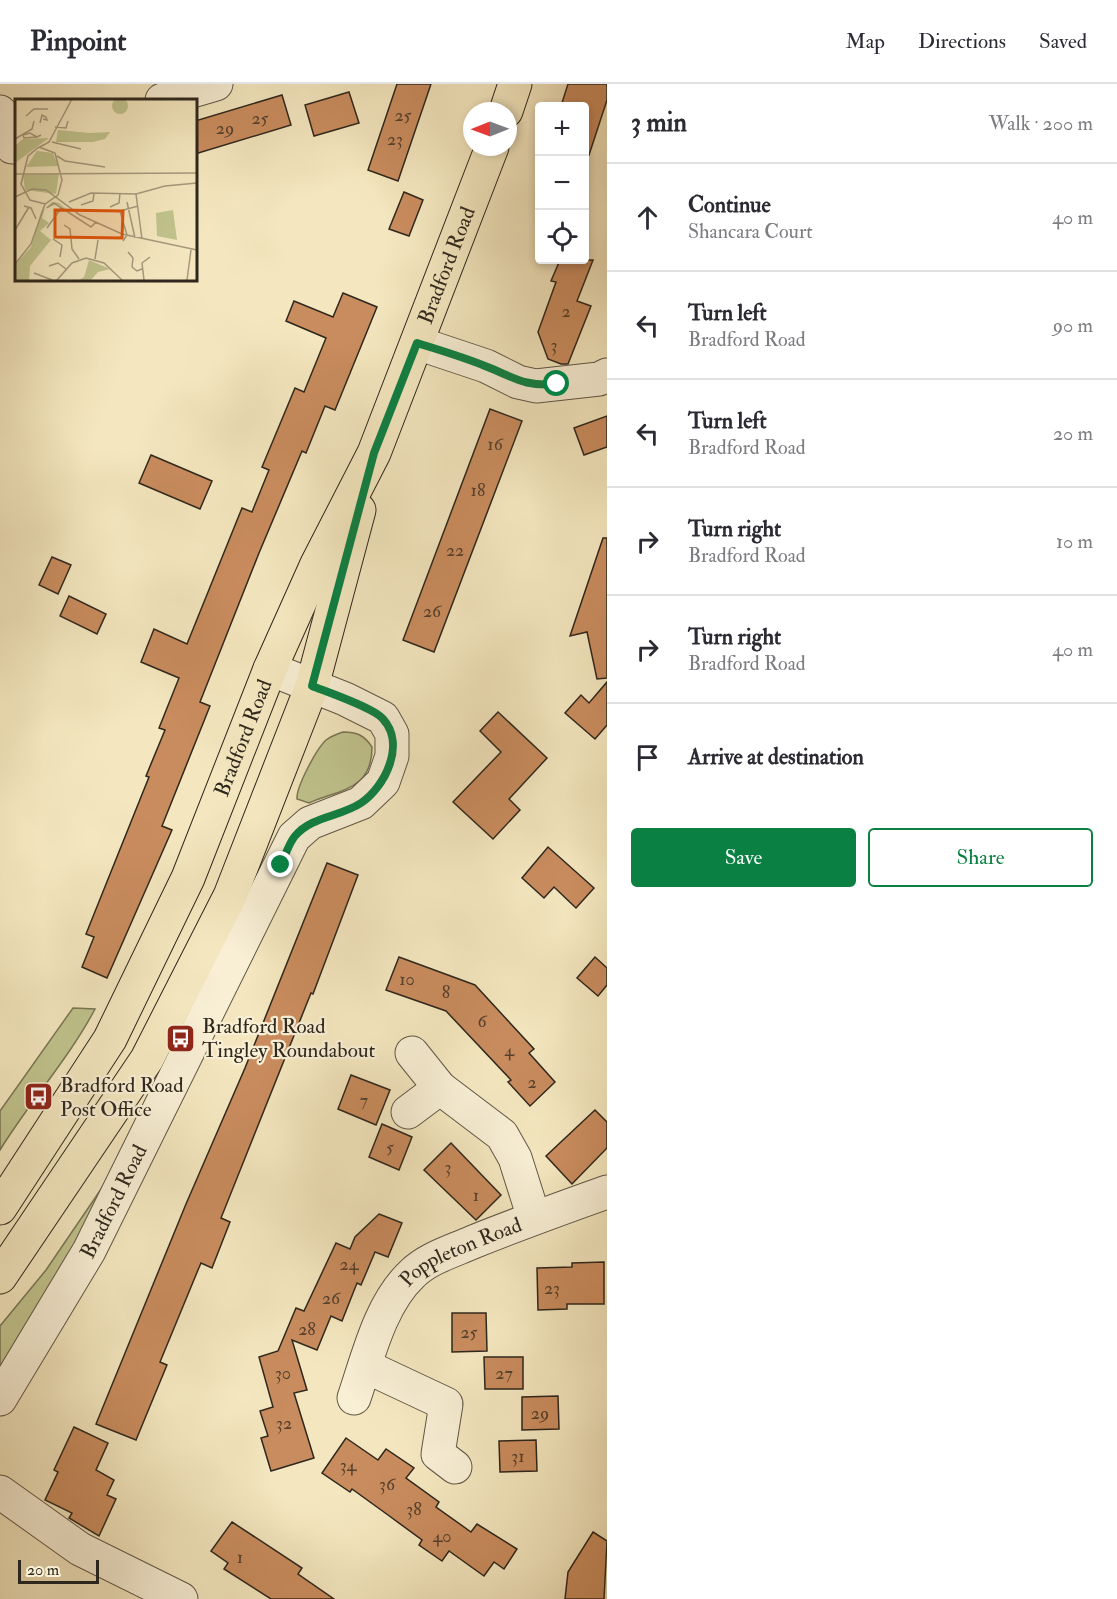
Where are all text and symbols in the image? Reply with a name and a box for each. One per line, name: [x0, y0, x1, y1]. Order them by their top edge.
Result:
text: Pinpoint: [30, 24, 126, 59]
text: Map: [845, 28, 885, 55]
text: Directions: [918, 28, 1006, 55]
text: Saved: [1039, 28, 1087, 55]
inset map: [15, 99, 196, 280]
north arrow: [463, 102, 517, 156]
map controls: [535, 102, 589, 264]
button: +: [535, 102, 589, 156]
house number: 25: [395, 104, 412, 127]
house number: 25: [252, 107, 269, 130]
text: 3 min: [631, 107, 687, 139]
text: Walk · 200 m: [989, 111, 1093, 136]
house number: 29: [216, 117, 234, 140]
house number: 23: [387, 128, 403, 151]
button: −: [535, 156, 589, 210]
text: Continue: [688, 191, 771, 219]
icon: ahead: [631, 201, 664, 234]
street label: Bradford Road: [412, 202, 482, 328]
text: 40 m: [1052, 205, 1093, 230]
button: locate: [535, 210, 589, 264]
text: Shancara Court: [688, 219, 813, 244]
text: Turn left: [688, 299, 767, 327]
house number: 2: [561, 300, 571, 323]
icon: left: [631, 309, 664, 342]
text: 90 m: [1053, 313, 1093, 338]
text: Bradford Road: [688, 327, 806, 352]
house number: 3: [551, 334, 557, 357]
route start: [543, 370, 569, 396]
text: Turn left: [688, 407, 767, 435]
icon: left: [631, 417, 664, 450]
text: 20 m: [1053, 421, 1093, 446]
house number: 16: [487, 433, 504, 456]
text: Bradford Road: [688, 435, 806, 460]
house number: 18: [471, 479, 485, 502]
text: Turn right: [688, 515, 781, 543]
icon: right: [631, 525, 664, 558]
text: 10 m: [1056, 529, 1093, 554]
house number: 22: [446, 539, 464, 562]
text: Bradford Road: [688, 543, 806, 568]
house number: 26: [423, 600, 442, 623]
text: Turn right: [688, 623, 781, 651]
icon: right: [631, 633, 664, 666]
text: 40 m: [1052, 637, 1093, 662]
text: Bradford Road: [688, 651, 806, 676]
street label: Bradford Road: [208, 675, 279, 801]
icon: arrive: [631, 741, 664, 774]
text: Arrive at destination: [688, 743, 864, 771]
button: Save: [631, 828, 856, 887]
button: Share: [868, 828, 1093, 887]
route end: [267, 851, 293, 877]
house number: 10: [399, 968, 415, 991]
house number: 8: [442, 981, 450, 1004]
house number: 6: [477, 1010, 487, 1033]
place label: Bradford Road Tingley Roundabout: [202, 1013, 376, 1064]
bus stop icon: Bradford Road Tingley Roundabout: [165, 1022, 197, 1054]
house number: 4: [504, 1039, 515, 1062]
house number: 2: [527, 1071, 537, 1094]
place label: Bradford Road Post Office: [60, 1072, 184, 1123]
bus stop icon: Bradford Road Post Office: [23, 1081, 55, 1113]
house number: 7: [360, 1089, 368, 1112]
house number: 5: [386, 1136, 394, 1159]
street label: Bradford Road: [74, 1140, 154, 1263]
house number: 3: [445, 1156, 451, 1179]
house number: 1: [473, 1184, 479, 1207]
street label: Poppleton Road: [394, 1211, 526, 1293]
house number: 24: [340, 1253, 360, 1276]
house number: 23: [544, 1277, 560, 1300]
house number: 26: [322, 1287, 341, 1310]
house number: 28: [298, 1318, 316, 1341]
house number: 25: [461, 1321, 478, 1344]
house number: 30: [275, 1362, 291, 1385]
house number: 27: [495, 1362, 513, 1385]
house number: 29: [531, 1402, 549, 1425]
house number: 32: [276, 1412, 292, 1435]
house number: 31: [511, 1445, 525, 1468]
house number: 34: [340, 1454, 358, 1477]
house number: 36: [379, 1473, 396, 1496]
house number: 38: [406, 1498, 422, 1521]
house number: 40: [433, 1525, 451, 1548]
house number: 1: [237, 1546, 243, 1569]
scale bar: [18, 1557, 99, 1584]
text: 20 m: [27, 1560, 59, 1580]

